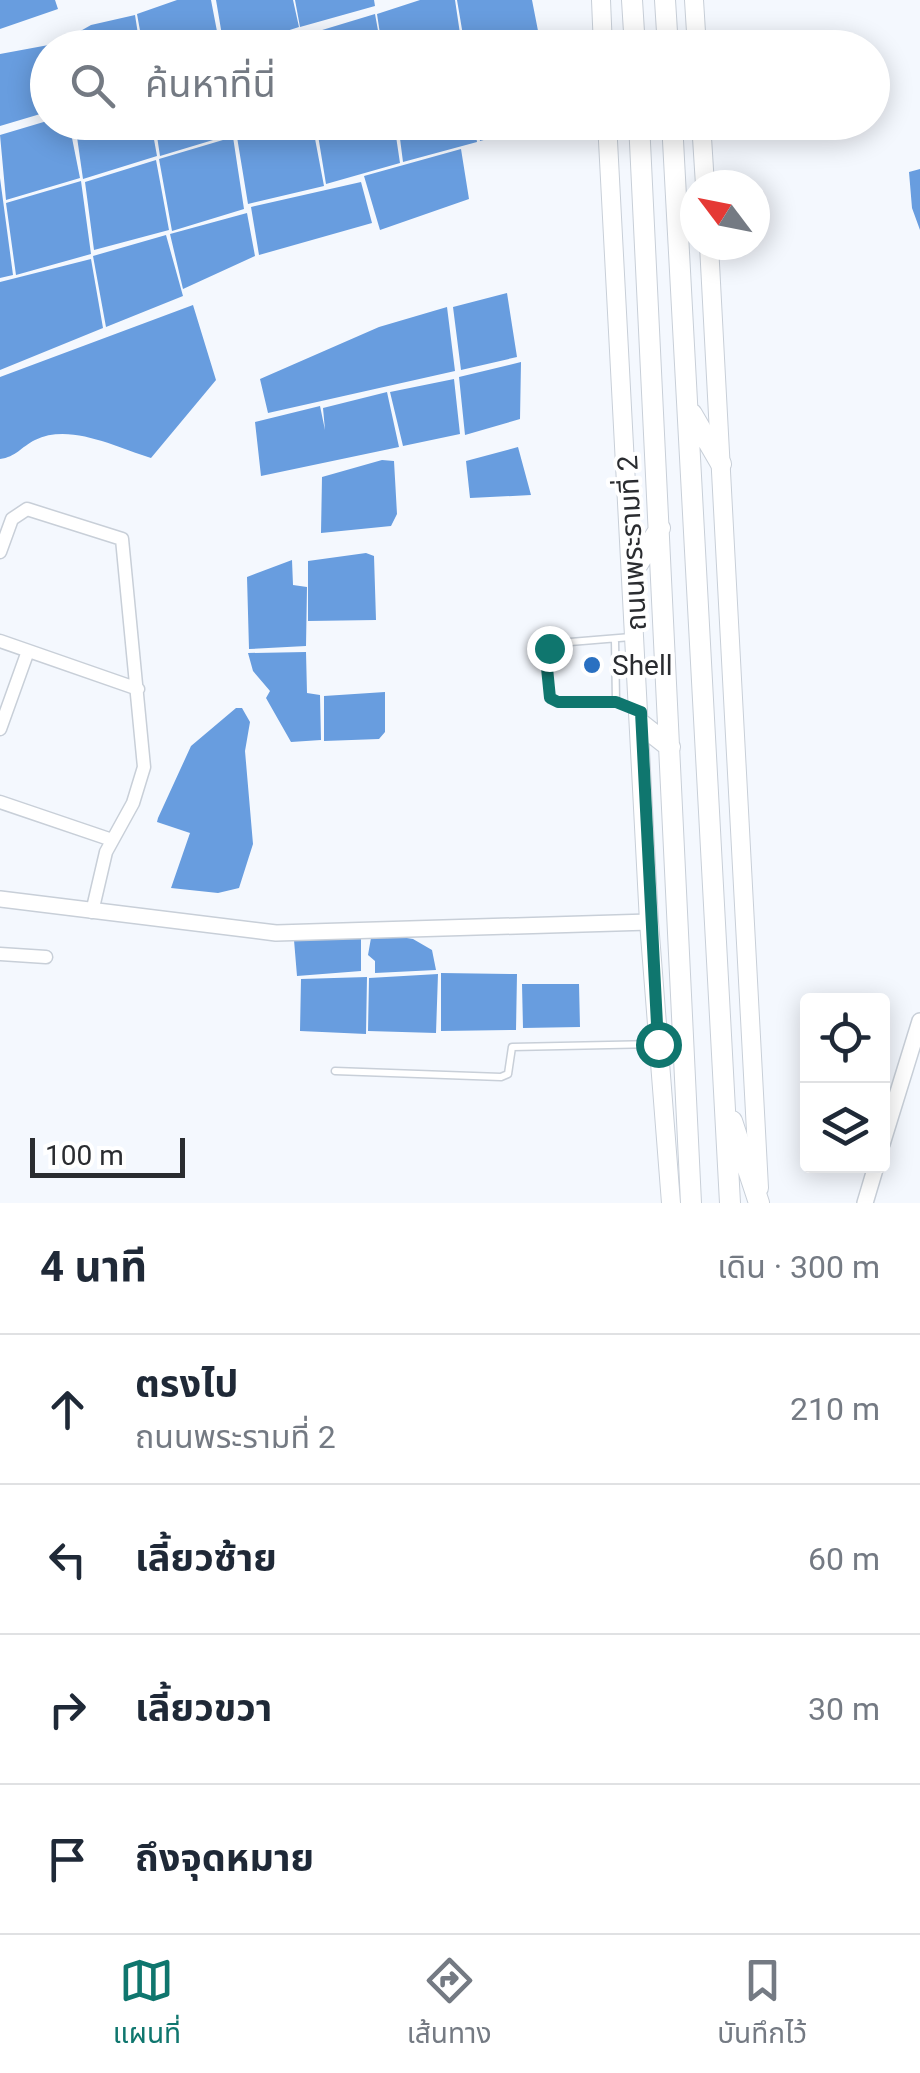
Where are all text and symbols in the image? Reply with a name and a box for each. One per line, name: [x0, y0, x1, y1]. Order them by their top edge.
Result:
search box: [30, 30, 890, 140]
icon: search: [65, 58, 120, 113]
text: ค้นหาที่นี่: [145, 62, 276, 106]
north arrow: [680, 170, 770, 260]
street label: ถนนพระรามที่ 2: [608, 454, 653, 632]
route end: [527, 626, 573, 672]
place label: Shell: [612, 649, 673, 682]
marker: Shell: [581, 654, 603, 676]
map controls: [800, 993, 890, 1173]
button: locate: [800, 993, 890, 1083]
route start: [636, 1022, 682, 1068]
button: layers: [800, 1083, 890, 1173]
scale bar: [30, 1133, 185, 1178]
text: 100 m: [45, 1139, 124, 1172]
text: 4 นาที: [40, 1242, 147, 1291]
text: เดิน · 300 m: [717, 1248, 880, 1286]
text: ตรงไป: [135, 1362, 238, 1406]
icon: ahead: [40, 1382, 95, 1437]
text: 210 m: [790, 1390, 880, 1428]
text: ถนนพระรามที่ 2: [135, 1418, 336, 1456]
icon: left: [40, 1532, 95, 1587]
text: เลี้ยวซ้าย: [135, 1536, 277, 1580]
text: 60 m: [808, 1540, 880, 1578]
icon: right: [40, 1682, 95, 1737]
text: เลี้ยวขวา: [135, 1686, 272, 1730]
text: 30 m: [808, 1690, 880, 1728]
icon: arrive: [40, 1832, 95, 1887]
text: ถึงจุดหมาย: [135, 1836, 314, 1880]
tab: แผนที่: [113, 1953, 181, 2056]
tab: เส้นทาง: [407, 1953, 491, 2056]
tab: บันทึกไว้: [717, 1953, 807, 2056]

